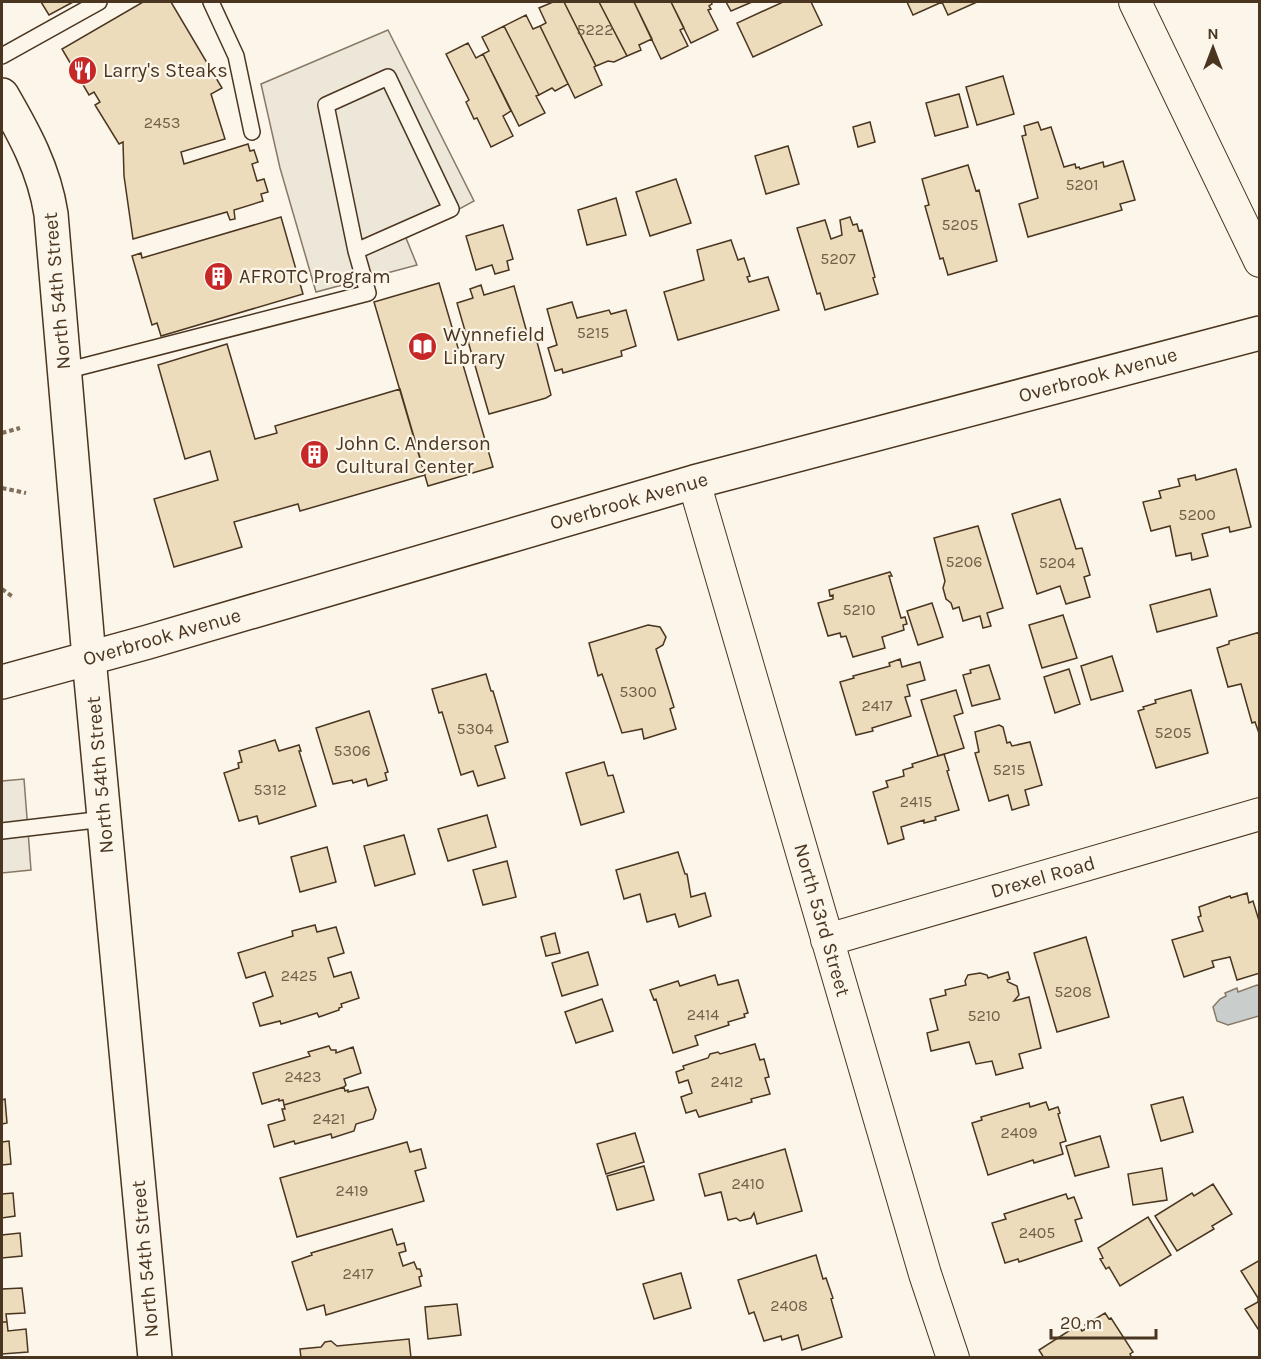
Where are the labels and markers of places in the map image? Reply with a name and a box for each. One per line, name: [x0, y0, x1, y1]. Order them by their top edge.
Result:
restaurant icon: Larry's Steaks: [66, 54, 98, 86]
place label: Larry's Steaks: [103, 59, 228, 82]
building icon: AFROTC Program: [202, 260, 234, 292]
place label: AFROTC Program: [239, 265, 391, 288]
place label: Wynnefield Library: [443, 323, 545, 369]
library icon: Wynnefield Library: [406, 330, 438, 362]
place label: John C. Anderson Cultural Center: [336, 432, 491, 478]
building icon: John C. Anderson Cultural Center: [299, 439, 331, 471]

